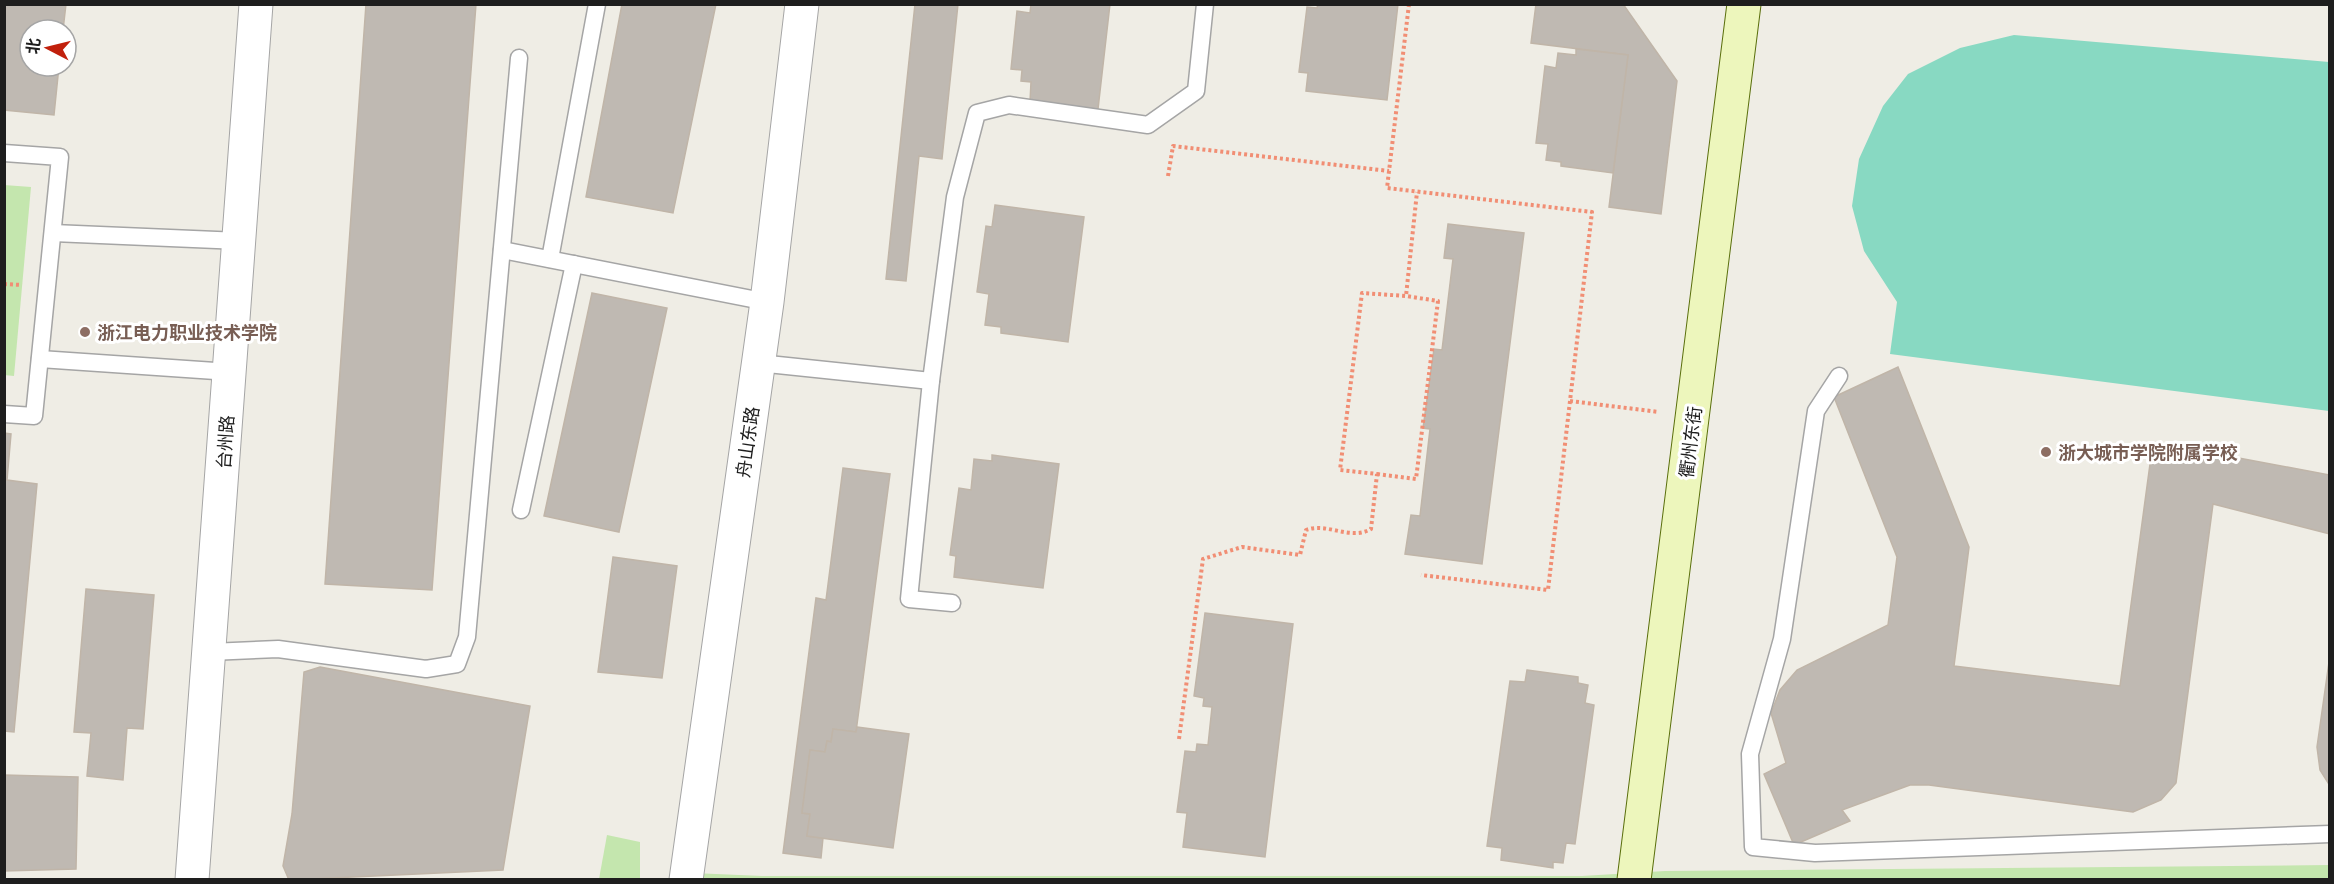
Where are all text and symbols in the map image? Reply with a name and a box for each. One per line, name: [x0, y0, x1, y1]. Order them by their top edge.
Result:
north arrow: [18, 18, 78, 78]
text: 北: [21, 37, 45, 55]
place label: 浙江电力职业技术学院: [97, 320, 277, 344]
marker: 浙江电力职业技术学院: [78, 325, 92, 339]
street label: 舟山东路: [730, 405, 764, 479]
street label: 衢州东街: [1674, 405, 1706, 479]
street label: 台州路: [211, 414, 239, 470]
place label: 浙大城市学院附属学校: [2058, 440, 2238, 464]
marker: 浙大城市学院附属学校: [2039, 445, 2053, 459]

